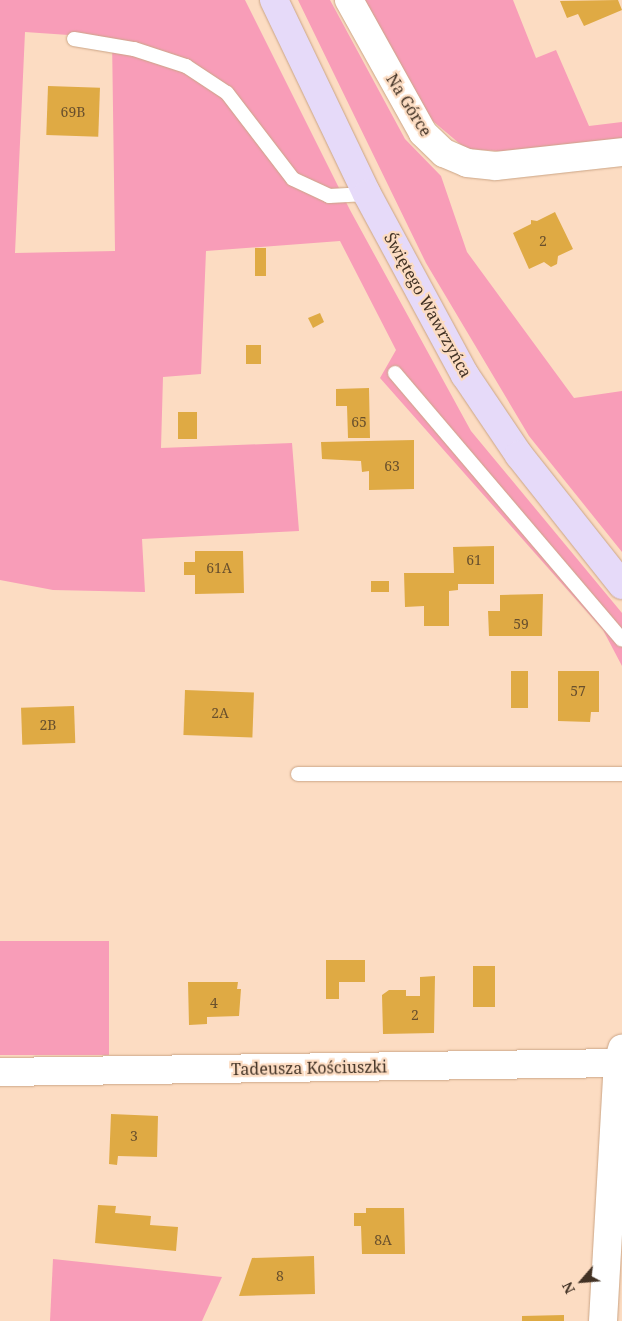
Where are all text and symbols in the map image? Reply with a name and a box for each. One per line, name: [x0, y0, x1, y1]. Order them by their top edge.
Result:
street label: Na Górce: [382, 70, 436, 140]
house number: 69B: [61, 104, 85, 120]
street label: Świętego Wawrzyńca: [380, 229, 476, 381]
house number: 2: [539, 233, 547, 249]
house number: 65: [351, 414, 367, 430]
house number: 63: [384, 458, 400, 474]
house number: 61: [466, 552, 482, 568]
house number: 61A: [206, 560, 232, 576]
house number: 59: [513, 616, 529, 632]
house number: 57: [570, 683, 586, 699]
house number: 2A: [211, 705, 229, 721]
house number: 2B: [40, 717, 56, 733]
house number: 4: [210, 995, 218, 1011]
house number: 2: [411, 1007, 419, 1023]
street label: Tadeusza Kościuszki: [231, 1057, 387, 1079]
house number: 3: [130, 1128, 138, 1144]
house number: 8A: [374, 1232, 392, 1248]
north arrow: [557, 1256, 607, 1306]
house number: 8: [276, 1268, 284, 1284]
text: N: [557, 1279, 579, 1297]

